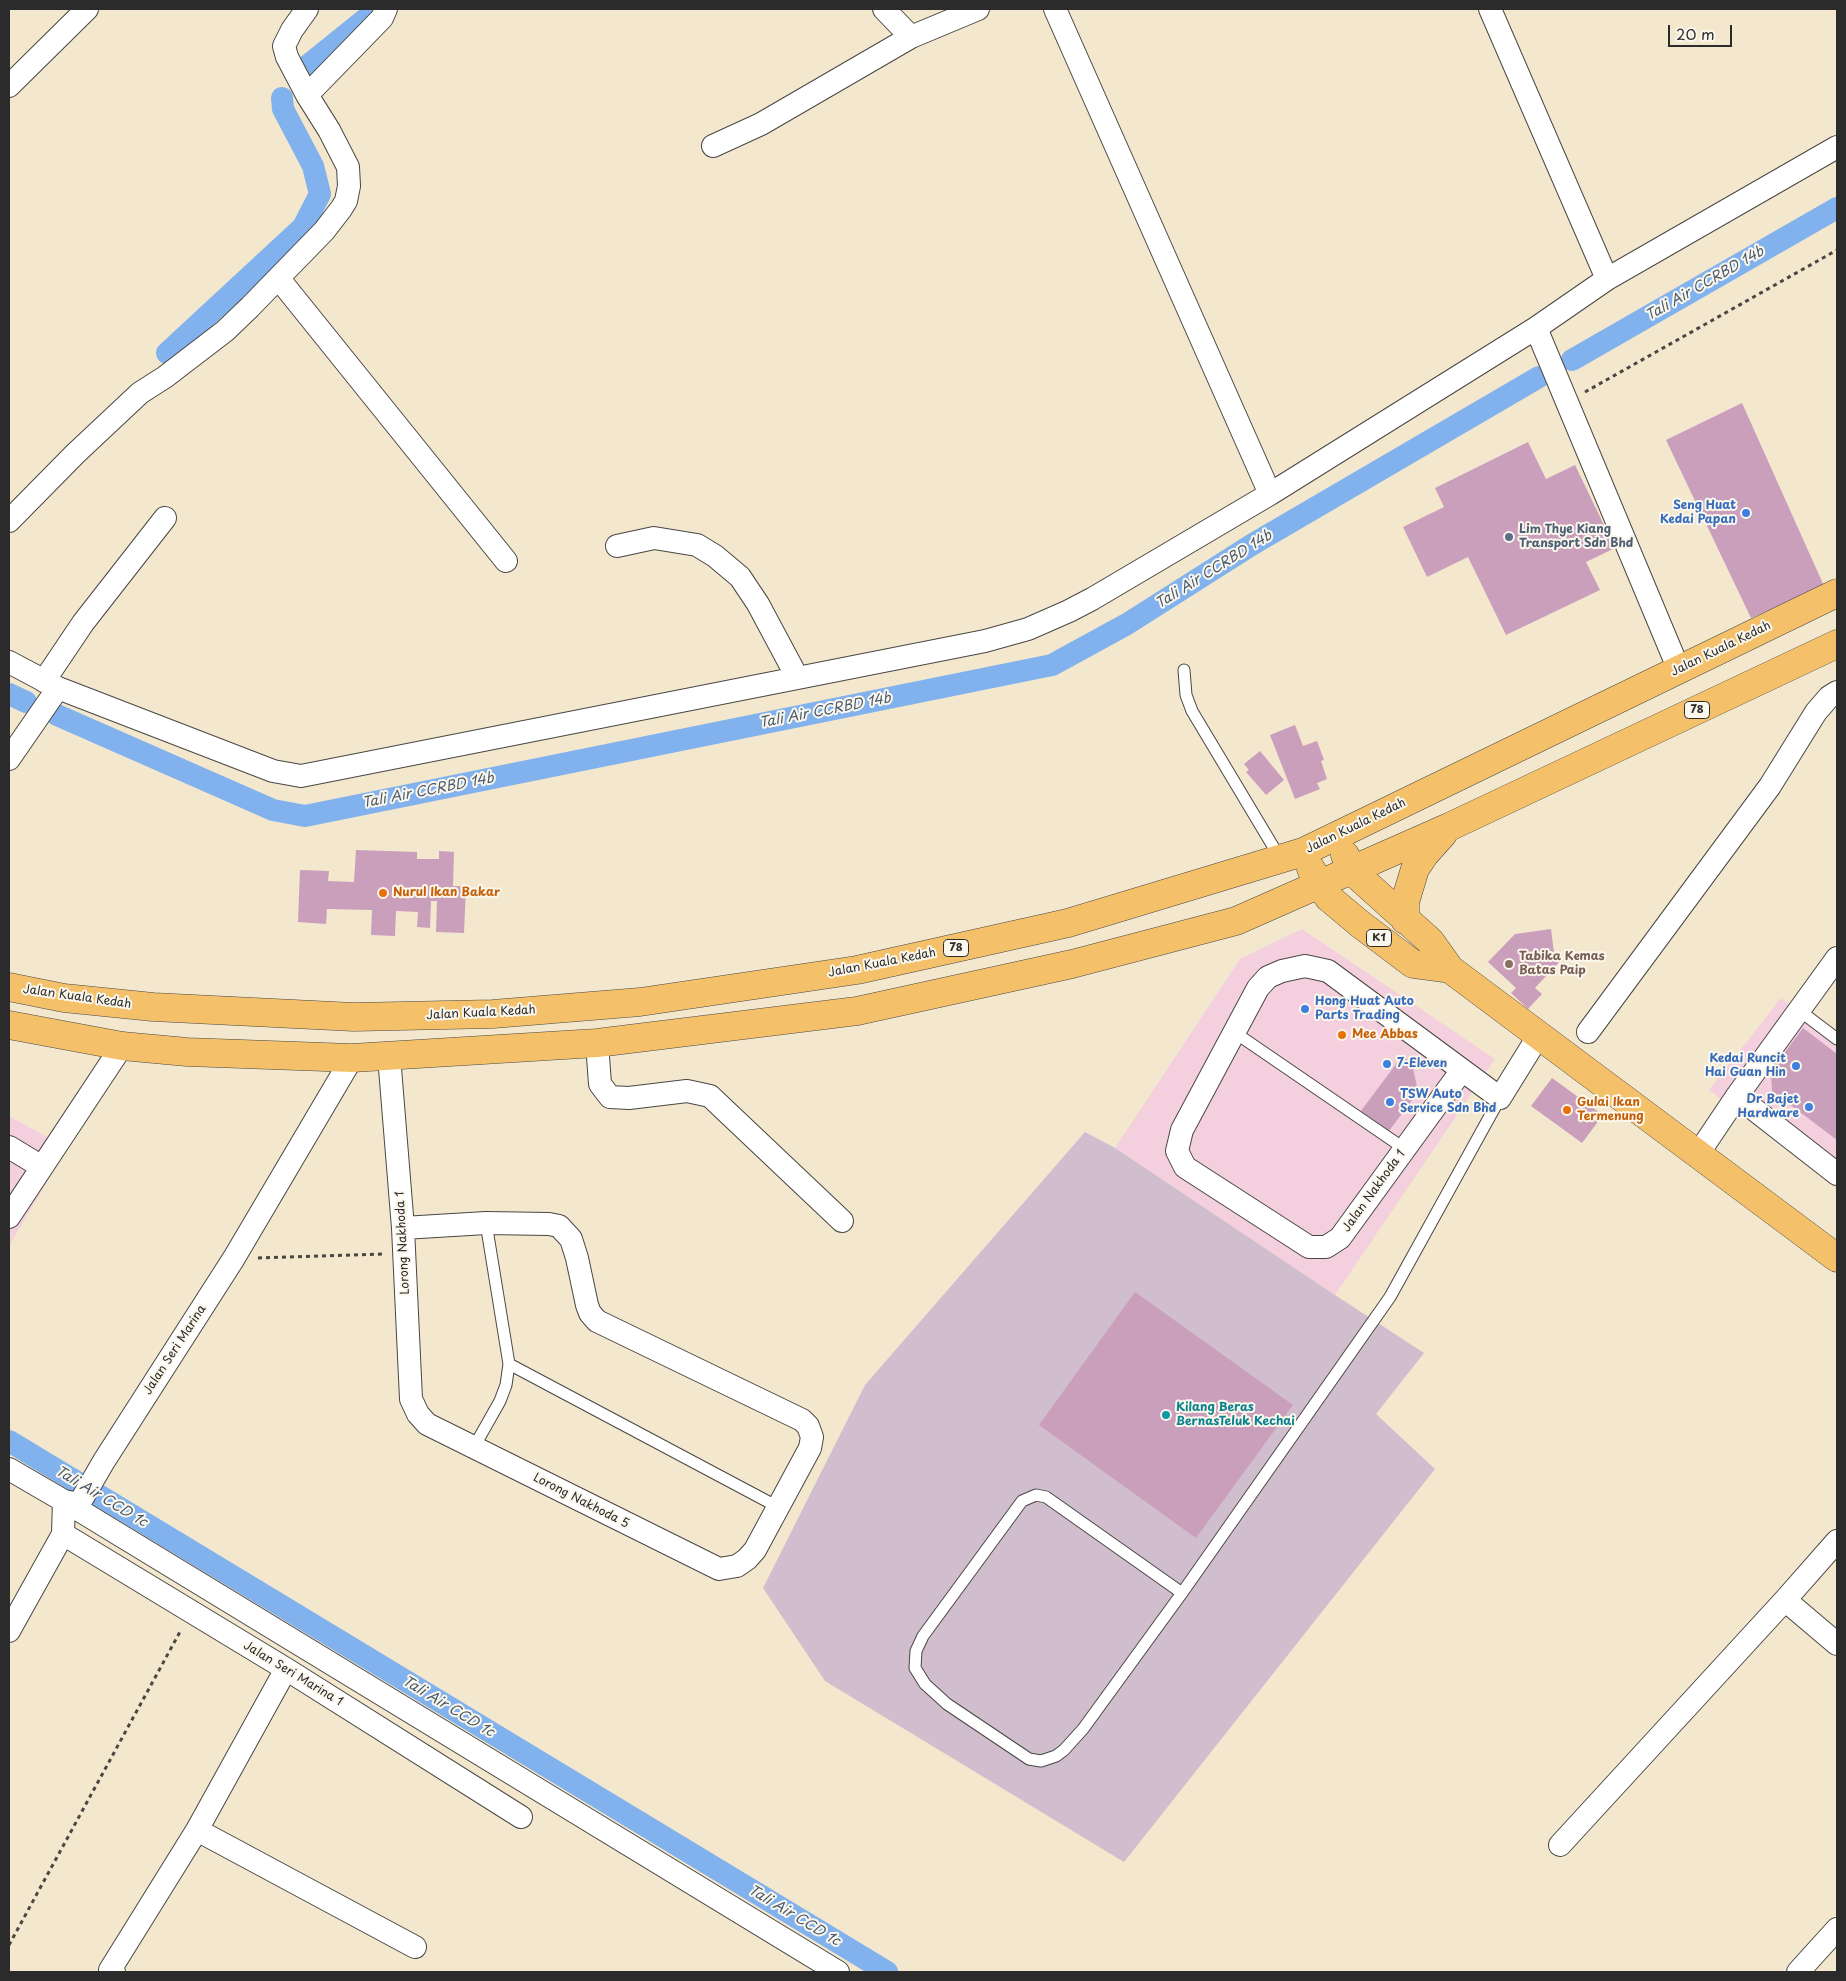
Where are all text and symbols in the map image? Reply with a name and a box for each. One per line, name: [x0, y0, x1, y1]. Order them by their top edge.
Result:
scale bar: [1671, 15, 1735, 47]
text: 20 m: [1676, 22, 1715, 45]
water label: Tali Air CCRBD 14b: [1643, 243, 1767, 325]
place label: Seng Huat Kedai Papan: [1660, 499, 1736, 527]
marker: Seng Huat Kedai Papan: [1740, 507, 1752, 519]
place label: Lim Thye Kiang Transport Sdn Bhd: [1519, 523, 1633, 551]
water label: Tali Air CCRBD 14b: [1153, 527, 1275, 613]
marker: Lim Thye Kiang Transport Sdn Bhd: [1503, 531, 1515, 543]
street label: Jalan Kuala Kedah: [1669, 619, 1773, 679]
water label: Tali Air CCRBD 14b: [758, 690, 892, 732]
road number: 78: [1684, 702, 1710, 718]
water label: Tali Air CCRBD 14b: [361, 770, 495, 812]
street label: Jalan Kuala Kedah: [1304, 796, 1408, 856]
place label: Nurul Ikan Bakar: [393, 886, 500, 900]
marker: Nurul Ikan Bakar: [377, 887, 389, 899]
road number: K1: [1366, 930, 1392, 946]
road number: 78: [944, 940, 968, 956]
street label: Jalan Kuala Kedah: [827, 946, 937, 980]
place label: Tabika Kemas Batas Paip: [1519, 950, 1605, 978]
marker: Tabika Kemas Batas Paip: [1503, 958, 1515, 970]
street label: Jalan Kuala Kedah: [22, 982, 132, 1012]
place label: Hong Huat Auto Parts Trading: [1315, 995, 1414, 1023]
street label: Jalan Kuala Kedah: [426, 1003, 536, 1023]
marker: Hong Huat Auto Parts Trading: [1299, 1003, 1311, 1015]
place label: Mee Abbas: [1352, 1028, 1418, 1042]
marker: Mee Abbas: [1336, 1029, 1348, 1041]
place label: Kedai Runcit Hai Guan Hin: [1705, 1052, 1786, 1080]
place label: 7-Eleven: [1397, 1057, 1447, 1071]
marker: 7-Eleven: [1381, 1058, 1393, 1070]
marker: Kedai Runcit Hai Guan Hin: [1790, 1060, 1802, 1072]
place label: TSW Auto Service Sdn Bhd: [1400, 1088, 1496, 1116]
place label: Dr Bajet Hardware: [1738, 1093, 1799, 1121]
marker: TSW Auto Service Sdn Bhd: [1384, 1096, 1396, 1108]
place label: Gulai Ikan Termenung: [1577, 1096, 1644, 1124]
marker: Dr Bajet Hardware: [1803, 1101, 1815, 1113]
marker: Gulai Ikan Termenung: [1561, 1104, 1573, 1116]
street label: Jalan Nakhoda 1: [1340, 1147, 1408, 1235]
street label: Lorong Nakhoda 1: [393, 1191, 413, 1295]
street label: Jalan Seri Marina: [141, 1302, 209, 1398]
place label: Kilang Beras BernasTeluk Kechai: [1176, 1401, 1295, 1429]
marker: Kilang Beras BernasTeluk Kechai: [1160, 1409, 1172, 1421]
water label: Tali Air CCD 1c: [52, 1463, 150, 1531]
street label: Lorong Nakhoda 5: [531, 1471, 631, 1531]
street label: Jalan Seri Marina 1: [241, 1639, 345, 1709]
water label: Tali Air CCD 1c: [399, 1673, 497, 1741]
water label: Tali Air CCD 1c: [745, 1882, 843, 1950]

